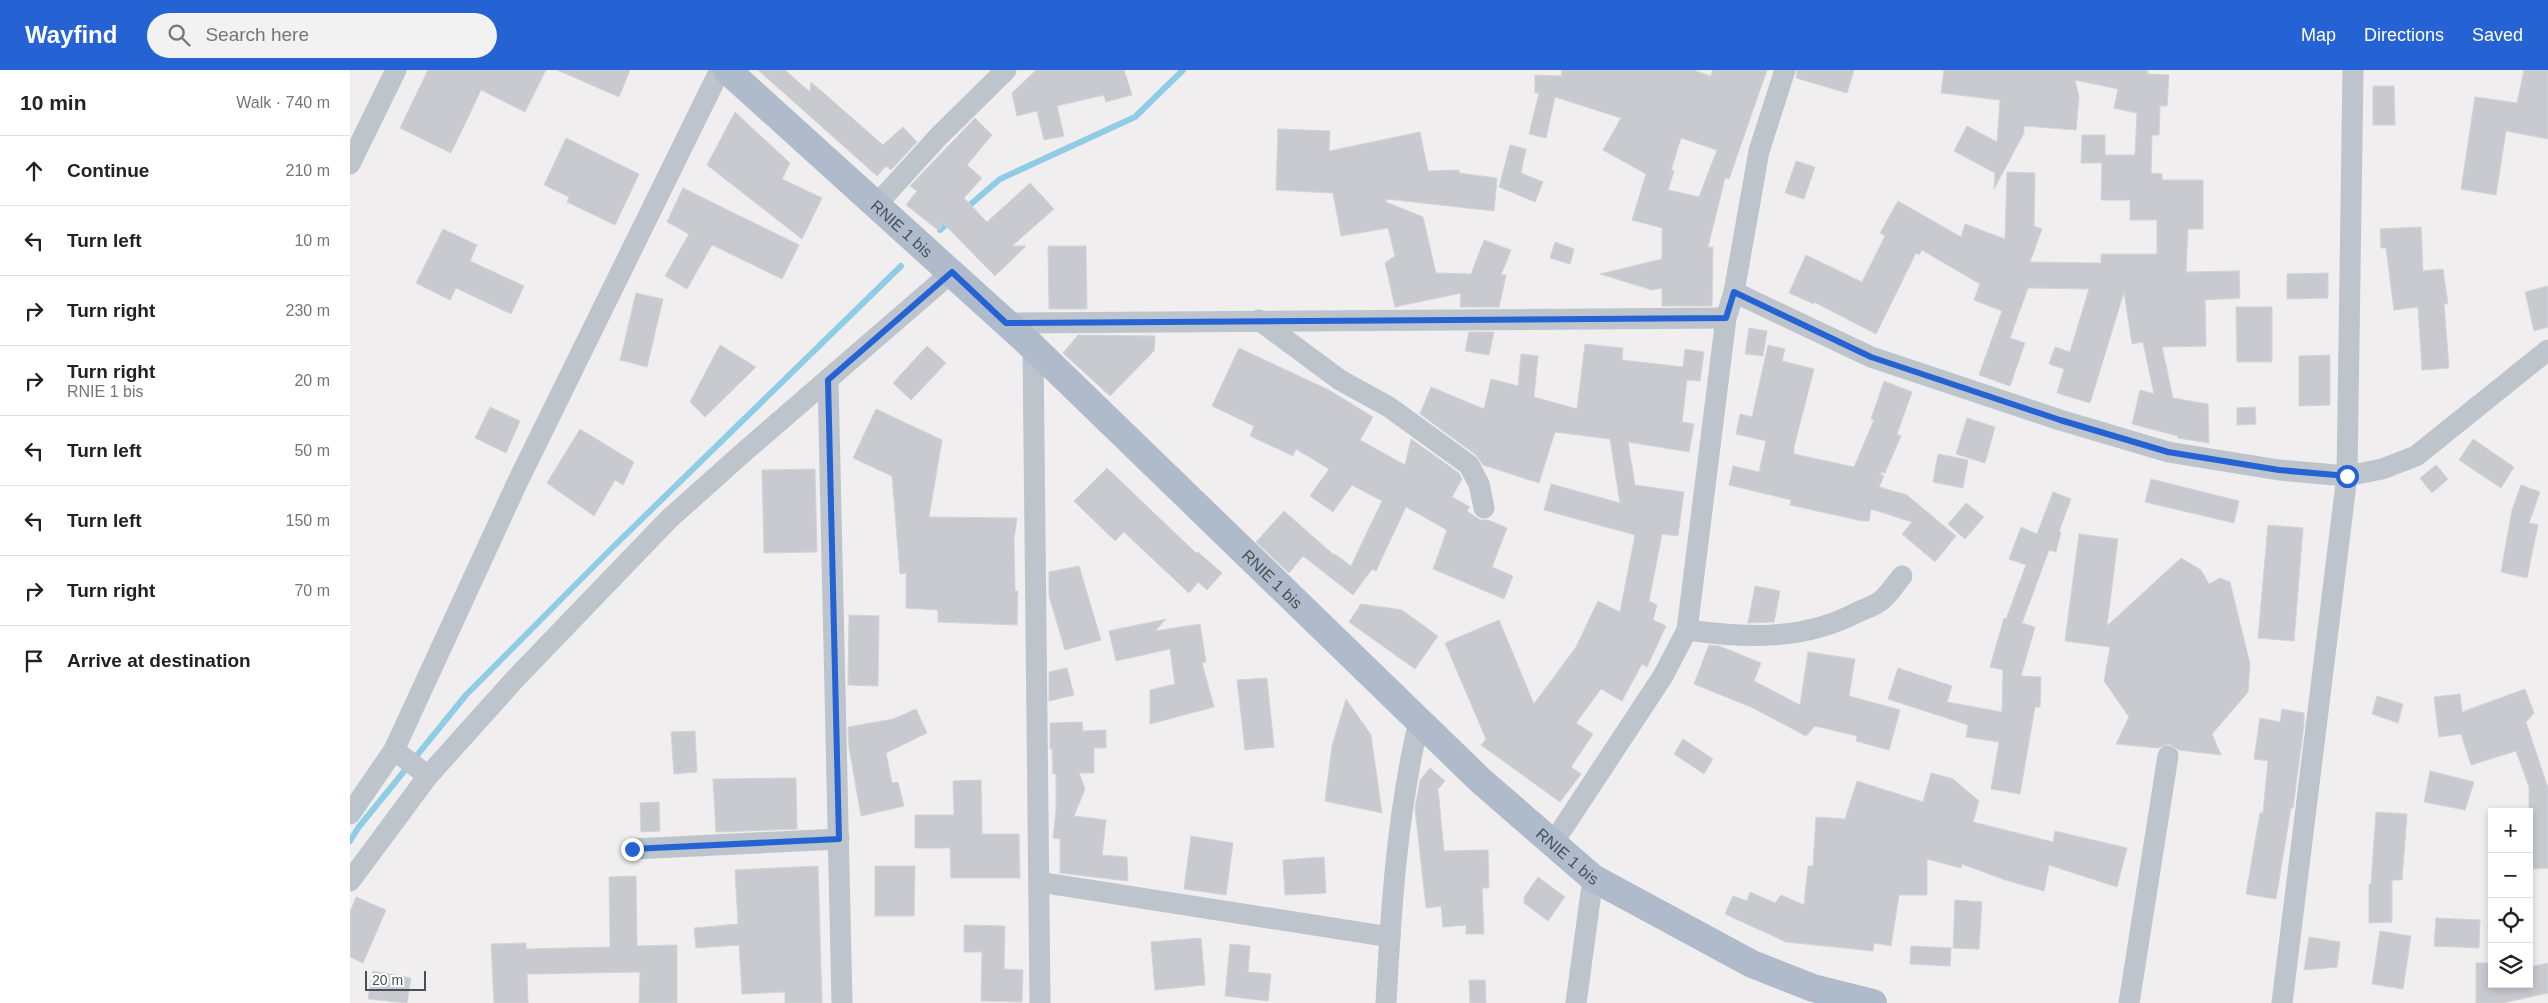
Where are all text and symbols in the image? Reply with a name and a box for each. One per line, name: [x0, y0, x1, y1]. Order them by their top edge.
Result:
search box: [147, 13, 497, 58]
text: Wayfind: [25, 21, 117, 48]
icon: search: [165, 21, 193, 49]
text: Search here: [205, 24, 309, 45]
text: Map: [2301, 25, 2336, 45]
text: Directions: [2364, 25, 2444, 45]
text: Saved: [2472, 25, 2523, 45]
text: 10 min: [20, 91, 87, 114]
text: Walk · 740 m: [236, 94, 330, 111]
icon: ahead: [20, 157, 48, 185]
text: Continue: [67, 160, 149, 181]
text: 210 m: [286, 162, 330, 179]
street label: RNIE 1 bis: [868, 197, 936, 261]
icon: left: [20, 227, 48, 255]
text: Turn left: [67, 230, 142, 251]
text: 10 m: [294, 232, 330, 249]
icon: right: [20, 297, 48, 325]
text: Turn right: [67, 300, 155, 321]
text: 230 m: [286, 302, 330, 319]
text: Turn right: [67, 361, 155, 382]
icon: right: [20, 367, 48, 395]
text: 20 m: [294, 372, 330, 389]
text: RNIE 1 bis: [67, 383, 143, 400]
icon: left: [20, 437, 48, 465]
text: Turn left: [67, 440, 142, 461]
text: 50 m: [294, 442, 330, 459]
route start: [2336, 465, 2359, 488]
icon: left: [20, 507, 48, 535]
text: Turn left: [67, 510, 142, 531]
text: 150 m: [286, 512, 330, 529]
street label: RNIE 1 bis: [1239, 546, 1305, 612]
icon: right: [20, 577, 48, 605]
text: Turn right: [67, 580, 155, 601]
text: 70 m: [294, 582, 330, 599]
icon: arrive: [20, 647, 48, 675]
text: Arrive at destination: [67, 650, 251, 671]
map controls: [2488, 808, 2533, 988]
button: +: [2488, 808, 2533, 853]
street label: RNIE 1 bis: [1533, 825, 1601, 888]
route end: [621, 838, 644, 861]
button: −: [2488, 853, 2533, 898]
button: locate: [2488, 898, 2533, 943]
button: layers: [2488, 943, 2533, 988]
scale bar: [365, 968, 426, 991]
text: 20 m: [372, 972, 403, 988]

